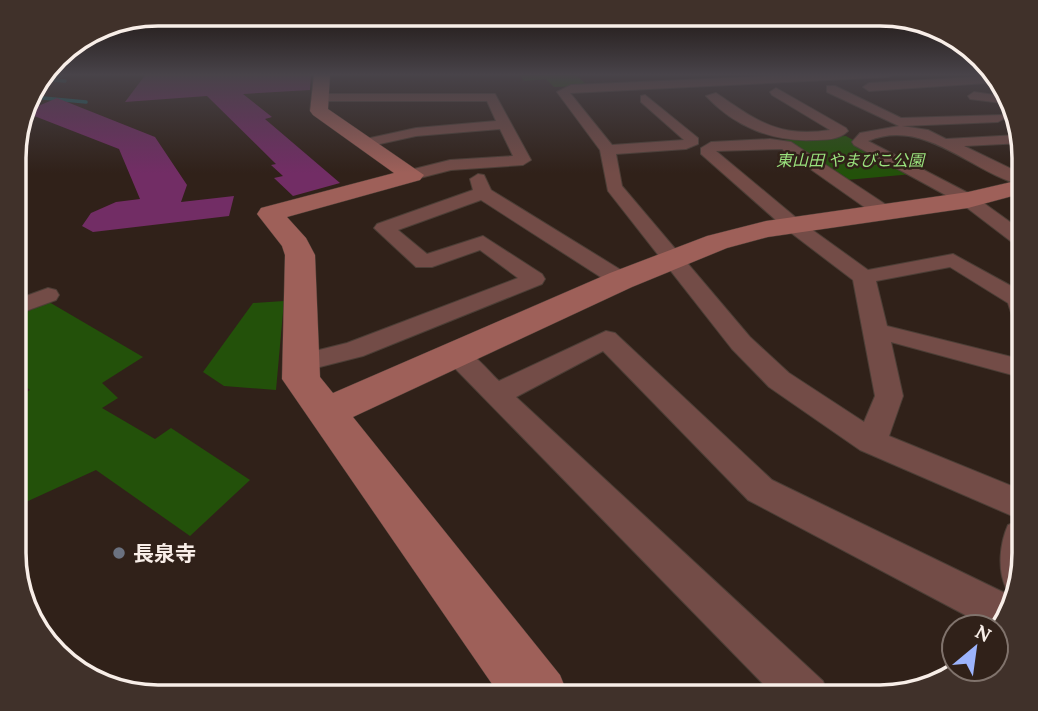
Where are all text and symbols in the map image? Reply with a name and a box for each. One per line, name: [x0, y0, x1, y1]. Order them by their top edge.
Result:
park label: 東山田 やまびこ公園: [776, 150, 926, 170]
place label: 長泉寺: [133, 540, 196, 567]
marker: 長泉寺: [111, 545, 127, 561]
north arrow: [940, 613, 1010, 683]
text: N: [971, 619, 996, 647]

